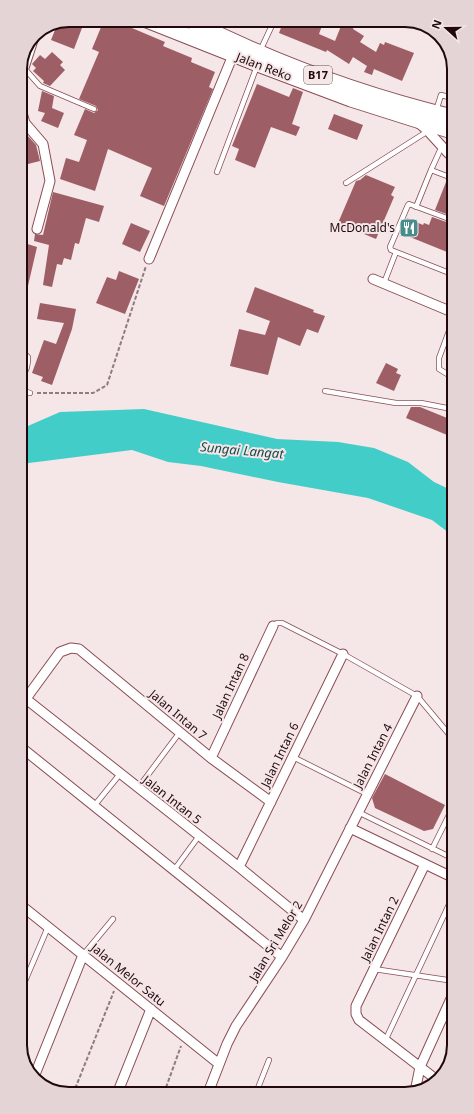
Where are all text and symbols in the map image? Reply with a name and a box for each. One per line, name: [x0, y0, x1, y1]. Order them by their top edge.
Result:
north arrow: [426, 8, 466, 48]
text: N: [428, 17, 445, 31]
street label: Jalan Reko: [233, 48, 294, 85]
road number: B17: [304, 66, 332, 84]
restaurant icon: McDonald's: [398, 217, 420, 239]
place label: McDonald's: [330, 219, 395, 236]
water label: Sungai Langat: [200, 437, 285, 463]
street label: Jalan Intan 8: [208, 650, 253, 722]
street label: Jalan Intan 7: [145, 685, 211, 744]
street label: Jalan Intan 6: [256, 719, 303, 791]
street label: Jalan Intan 4: [349, 720, 396, 792]
street label: Jalan Intan 5: [139, 771, 205, 828]
street label: Jalan Intan 2: [356, 893, 403, 965]
street label: Jalan Sri Melor 2: [244, 897, 306, 985]
street label: Jalan Melor Satu: [87, 939, 169, 1010]

